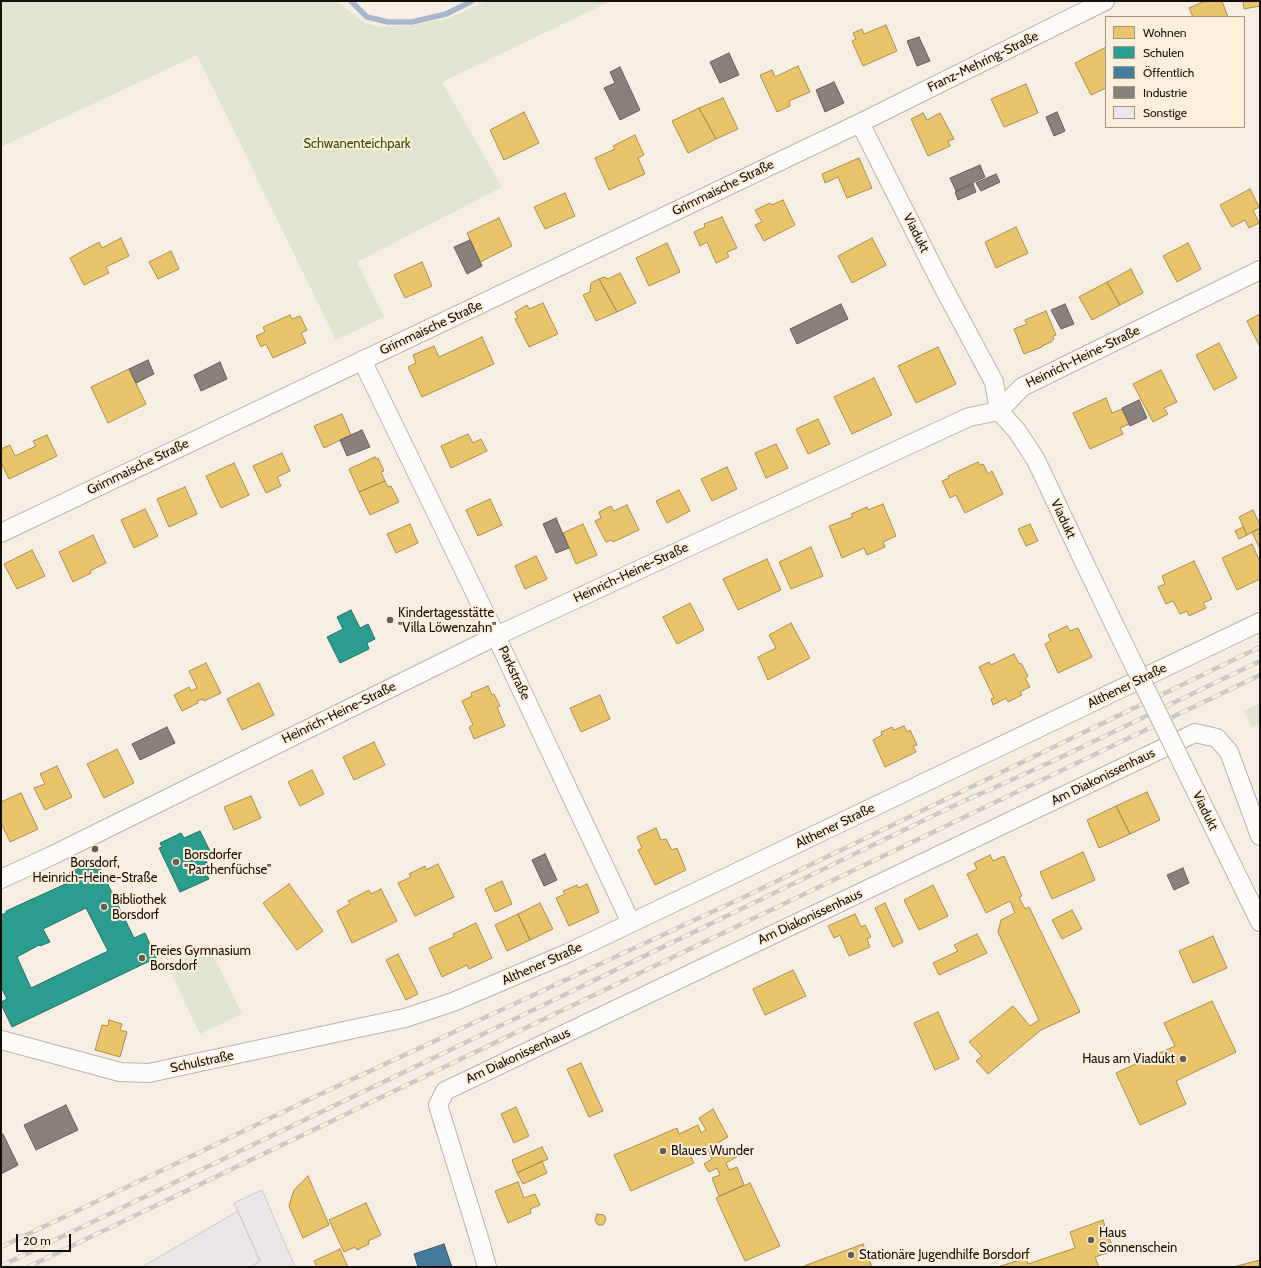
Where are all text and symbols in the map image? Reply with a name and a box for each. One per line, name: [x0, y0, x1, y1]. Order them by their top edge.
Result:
legend: [1105, 16, 1245, 128]
text: Wohnen: [1143, 25, 1187, 40]
street label: Franz-Mehring-Straße: [925, 28, 1041, 96]
text: Schulen: [1143, 45, 1184, 60]
text: Öffentlich: [1143, 65, 1194, 80]
text: Industrie: [1143, 85, 1187, 100]
text: Sonstige: [1143, 105, 1187, 120]
park label: Schwanenteichpark: [303, 136, 411, 152]
street label: Grimmaische Straße: [670, 157, 776, 219]
street label: Viadukt: [900, 211, 932, 255]
street label: Grimmaische Straße: [377, 297, 485, 359]
street label: Heinrich-Heine-Straße: [1023, 323, 1143, 391]
street label: Grimmaische Straße: [85, 436, 191, 498]
street label: Viadukt: [1047, 497, 1079, 541]
street label: Heinrich-Heine-Straße: [571, 540, 691, 606]
place label: Kindertagesstätte "Villa Löwenzahn": [398, 605, 496, 636]
marker: Kindertagesstätte "Villa Löwenzahn": [385, 615, 395, 625]
street label: Parkstraße: [495, 644, 533, 702]
street label: Althener Straße: [1085, 660, 1169, 712]
street label: Heinrich-Heine-Straße: [279, 679, 399, 747]
street label: Am Diakonissenhaus: [1049, 745, 1157, 809]
street label: Viadukt: [1189, 789, 1221, 833]
street label: Althener Straße: [793, 800, 877, 852]
marker: Borsdorf, Heinrich-Heine-Straße: [90, 844, 100, 854]
place label: Borsdorfer "Parthenfüchse": [184, 847, 271, 878]
place label: Borsdorf, Heinrich-Heine-Straße: [33, 855, 157, 886]
marker: Borsdorfer "Parthenfüchse": [171, 857, 181, 867]
street label: Am Diakonissenhaus: [755, 886, 865, 948]
place label: Bibliothek Borsdorf: [112, 892, 166, 923]
marker: Bibliothek Borsdorf: [99, 902, 109, 912]
street label: Althener Straße: [500, 939, 584, 989]
place label: Freies Gymnasium Borsdorf: [150, 943, 251, 974]
marker: Freies Gymnasium Borsdorf: [137, 953, 147, 963]
street label: Am Diakonissenhaus: [463, 1025, 573, 1087]
street label: Schulstraße: [169, 1048, 235, 1076]
place label: Haus am Viadukt: [1082, 1051, 1175, 1067]
marker: Haus am Viadukt: [1178, 1054, 1188, 1064]
place label: Blaues Wunder: [671, 1143, 754, 1159]
marker: Blaues Wunder: [658, 1146, 668, 1156]
place label: Haus Sonnenschein: [1099, 1225, 1177, 1256]
scale bar: [18, 1226, 73, 1252]
text: 20 m: [23, 1233, 51, 1248]
marker: Haus Sonnenschein: [1086, 1235, 1096, 1245]
place label: Stationäre Jugendhilfe Borsdorf: [859, 1247, 1030, 1263]
marker: Stationäre Jugendhilfe Borsdorf: [846, 1250, 856, 1260]

